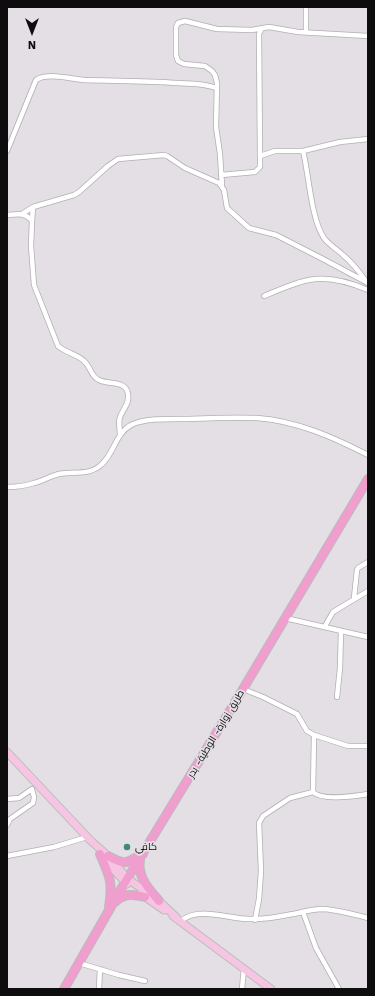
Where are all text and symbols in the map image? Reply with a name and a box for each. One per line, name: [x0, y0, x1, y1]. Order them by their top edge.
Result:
north arrow: [12, 12, 52, 52]
text: N: [28, 38, 36, 51]
street label: طريق زوارة- الوطية- بدر: [185, 688, 247, 780]
place label: كافي: [135, 841, 157, 853]
marker: كافي: [122, 842, 132, 852]

